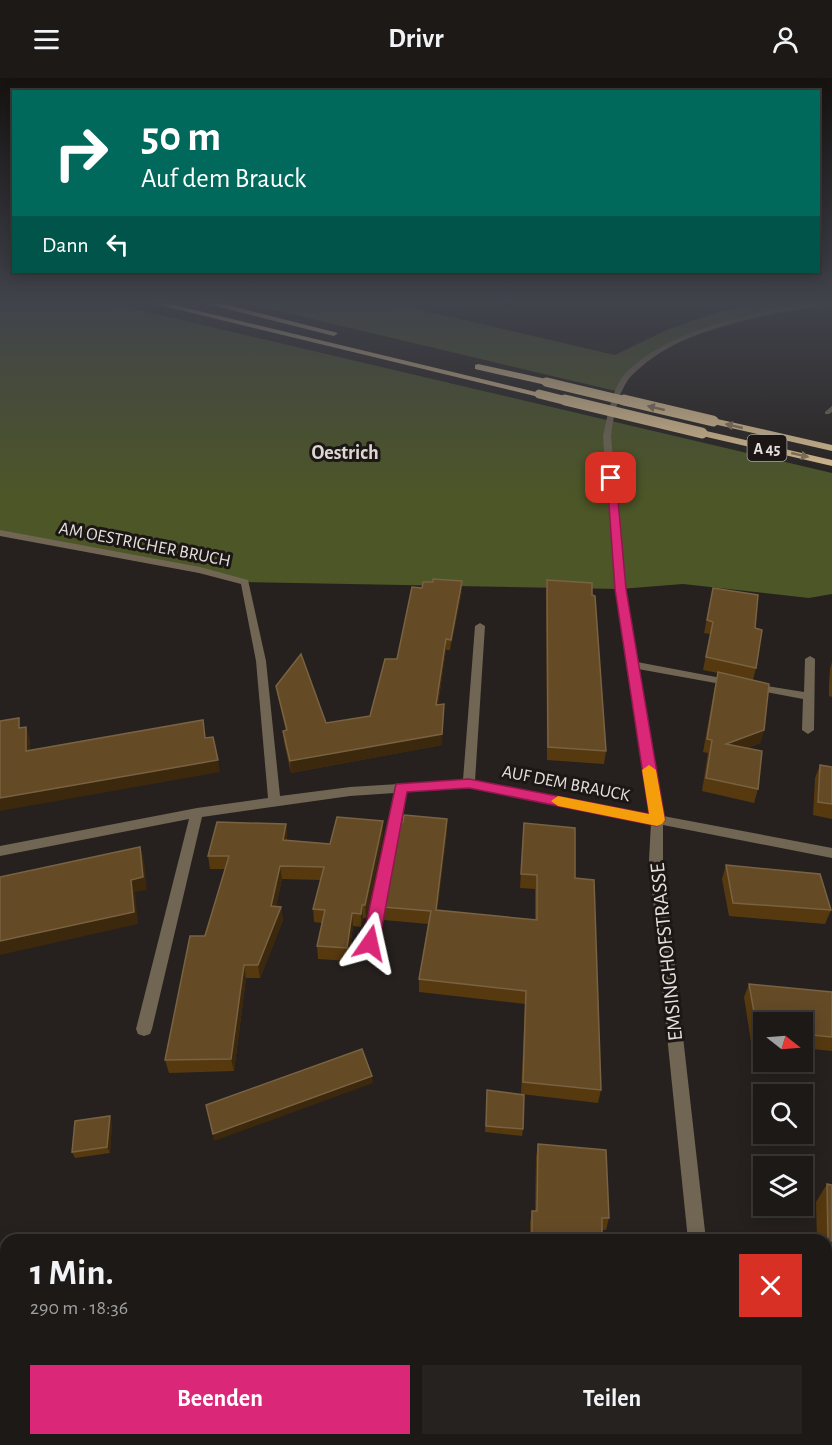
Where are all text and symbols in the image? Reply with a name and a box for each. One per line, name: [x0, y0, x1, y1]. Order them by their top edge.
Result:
icon: menu: [30, 23, 63, 56]
icon: person: [769, 23, 802, 56]
text: Drivr: [388, 25, 444, 52]
icon: right: [42, 114, 120, 192]
text: 50 m: [141, 116, 221, 158]
text: Auf dem Brauck: [141, 165, 306, 192]
icon: left: [101, 228, 134, 261]
text: Dann: [42, 234, 89, 256]
one-way arrow: [647, 402, 666, 412]
one-way arrow: [725, 420, 743, 430]
road number: A 45: [748, 435, 786, 461]
district label: Oestrich: [311, 443, 379, 463]
one-way arrow: [790, 451, 809, 460]
pin: [585, 452, 636, 503]
icon: arrive: [594, 461, 627, 494]
street label: AM OESTRICHER BRUCH: [57, 519, 232, 570]
street label: AUF DEM BRAUCK: [500, 763, 631, 805]
street label: EMSINGHOFSTRASSE: [647, 862, 686, 1042]
position arrow: [338, 911, 402, 975]
north arrow: [753, 1012, 813, 1072]
map controls: [753, 1012, 813, 1216]
button: search: [753, 1084, 813, 1144]
button: layers: [753, 1156, 813, 1216]
button: close: [739, 1254, 802, 1317]
text: 1 Min.: [30, 1255, 114, 1291]
text: 290 m · 18:36: [30, 1298, 128, 1318]
button: Beenden: [30, 1365, 410, 1434]
button: Teilen: [422, 1365, 802, 1434]

